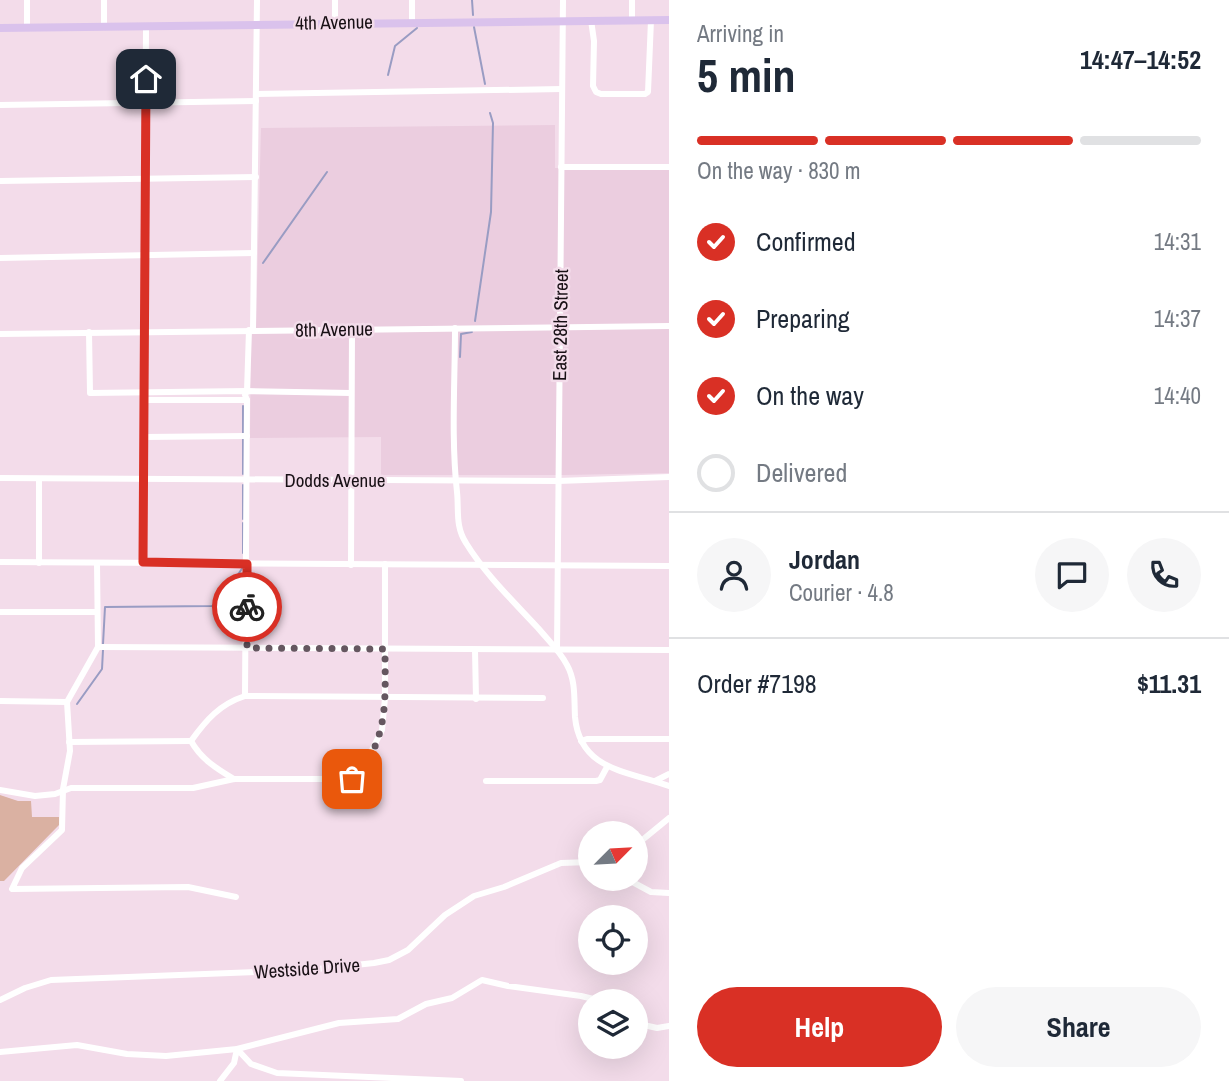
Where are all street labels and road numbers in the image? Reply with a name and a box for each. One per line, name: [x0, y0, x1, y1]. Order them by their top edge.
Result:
street label: 4th Avenue: [295, 8, 373, 36]
street label: East 28th Street: [546, 268, 574, 381]
street label: 8th Avenue: [295, 315, 373, 343]
street label: Dodds Avenue: [284, 467, 386, 493]
street label: Westside Drive: [253, 951, 361, 985]

